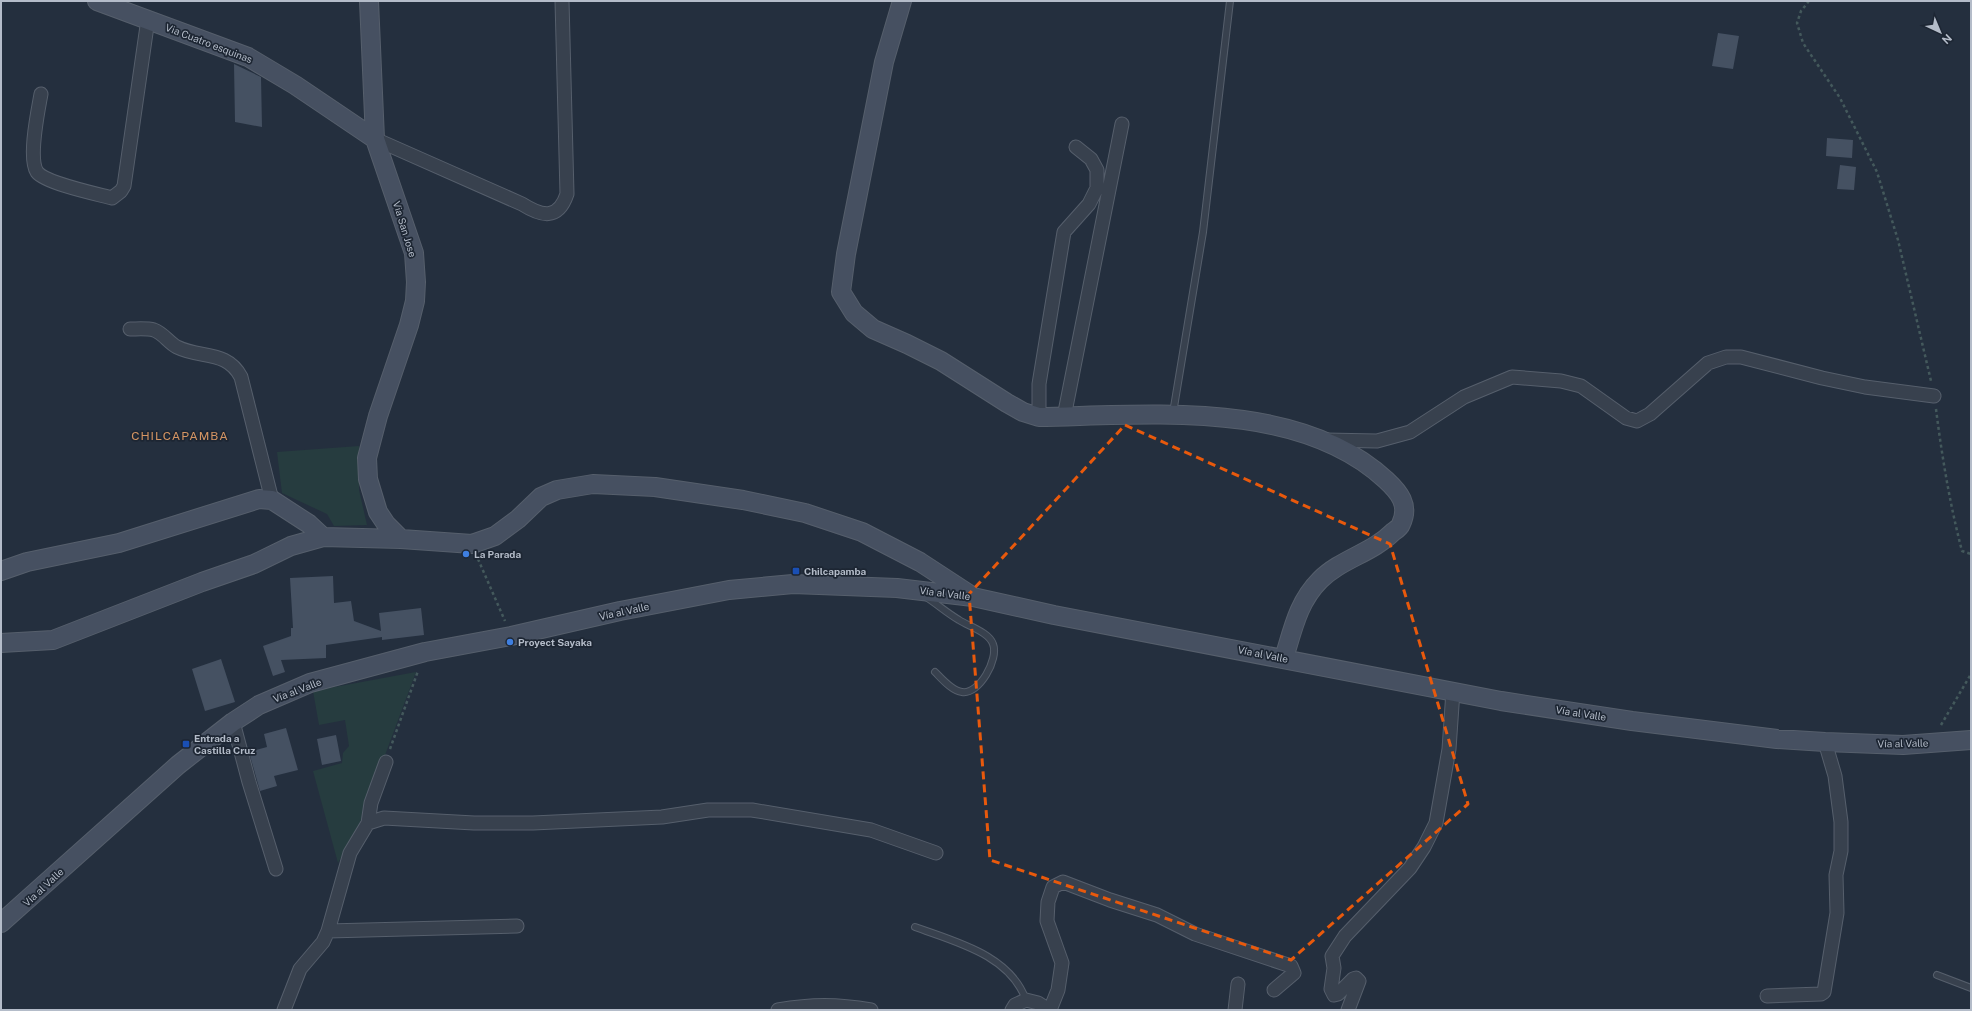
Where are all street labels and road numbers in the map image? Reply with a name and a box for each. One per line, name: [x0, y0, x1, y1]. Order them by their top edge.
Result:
street label: Via Cuatro esquinas: [164, 21, 254, 65]
street label: Via San Jose: [391, 200, 419, 259]
street label: Vía al Valle: [919, 584, 971, 602]
street label: Vía al Valle: [598, 600, 650, 622]
street label: Vía al Valle: [1237, 643, 1289, 665]
street label: Vía al Valle: [271, 675, 323, 705]
street label: Vía al Valle: [1555, 703, 1607, 723]
street label: Vía al Valle: [1877, 737, 1929, 749]
street label: Vía al Valle: [20, 865, 66, 909]

